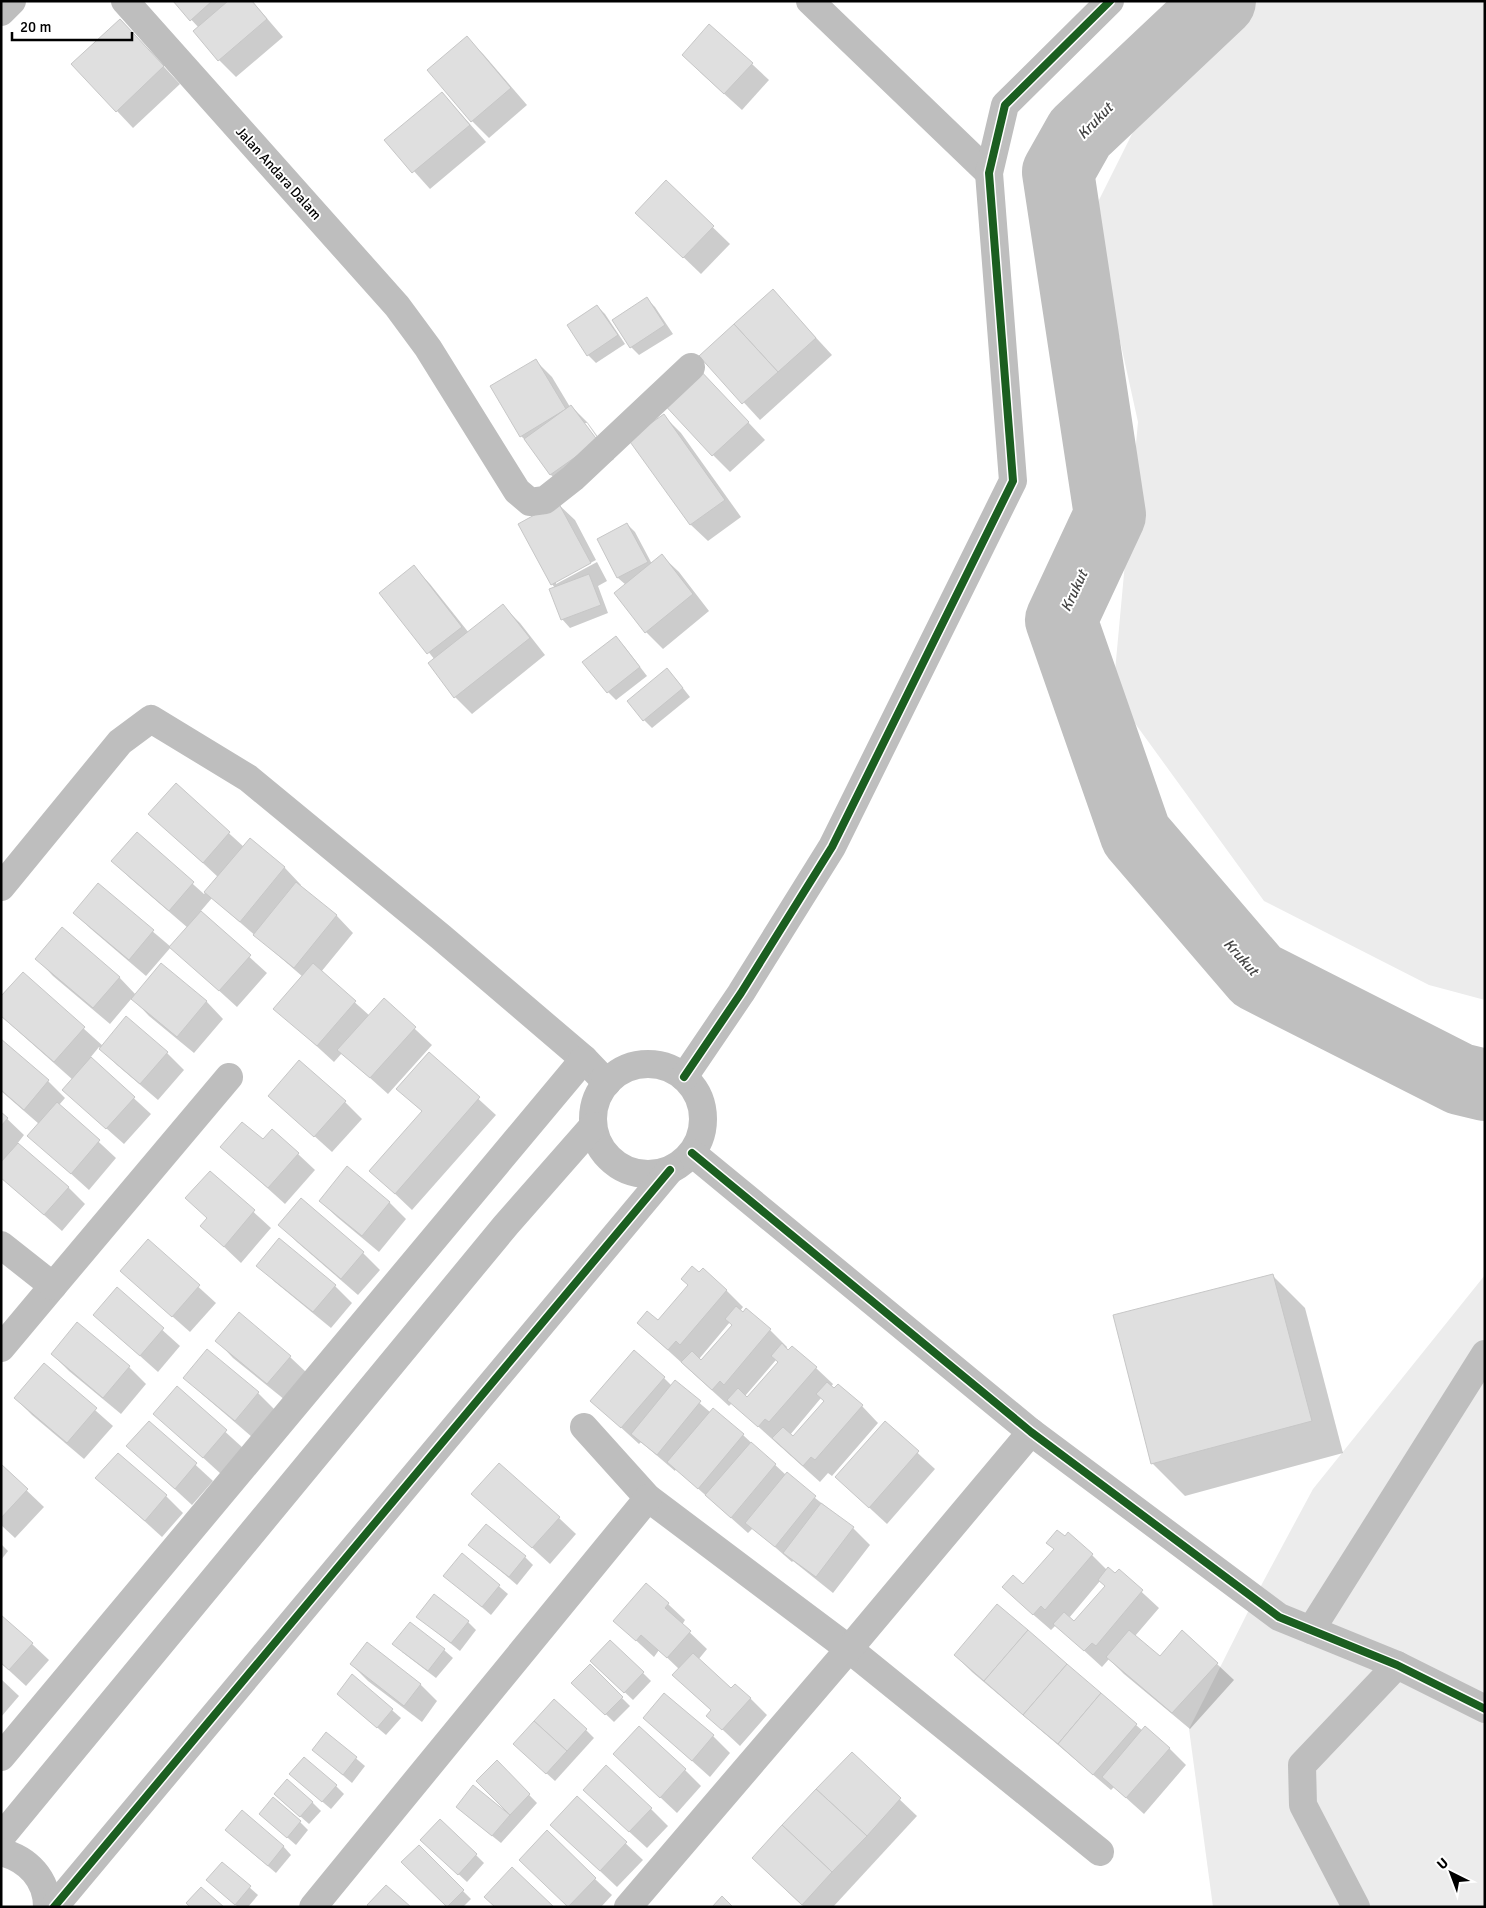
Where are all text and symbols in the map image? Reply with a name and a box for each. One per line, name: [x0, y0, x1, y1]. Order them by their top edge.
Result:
scale bar: [12, 10, 132, 42]
text: 20 m: [20, 18, 51, 36]
water label: Krukut: [1073, 98, 1118, 143]
street label: Jalan Andara Dalam: [232, 123, 325, 223]
water label: Krukut: [1057, 566, 1092, 614]
water label: Krukut: [1220, 935, 1263, 980]
north arrow: [1426, 1848, 1476, 1898]
text: U: [1433, 1854, 1452, 1873]

